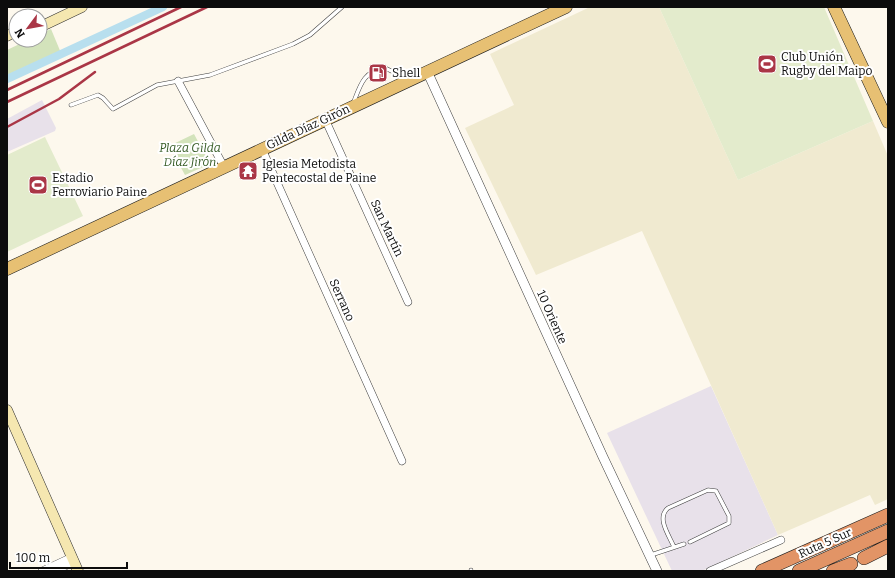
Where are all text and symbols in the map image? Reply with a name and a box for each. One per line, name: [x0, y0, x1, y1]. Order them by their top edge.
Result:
north arrow: [8, 8, 48, 48]
text: N: [12, 26, 28, 40]
place label: Club Unión Rugby del Maipo: [781, 50, 872, 78]
sports icon: Club Unión Rugby del Maipo: [756, 53, 778, 75]
fuel station icon: Shell: [367, 62, 389, 84]
place label: Shell: [392, 66, 421, 80]
street label: Gilda Díaz Girón: [264, 101, 352, 152]
park label: Plaza Gilda Díaz Jirón: [159, 141, 221, 169]
place label: Iglesia Metodista Pentecostal de Paine: [262, 157, 376, 185]
temple icon: Iglesia Metodista Pentecostal de Paine: [237, 160, 259, 182]
place label: Estadio Ferroviario Paine: [52, 171, 147, 199]
sports icon: Estadio Ferroviario Paine: [27, 174, 49, 196]
street label: San Martín: [368, 197, 406, 259]
street label: Serrano: [327, 277, 358, 323]
street label: 10 Oriente: [534, 288, 570, 346]
street label: Ruta 5 Sur: [796, 525, 854, 561]
scale bar: [10, 544, 127, 570]
text: 100 m: [16, 551, 51, 565]

